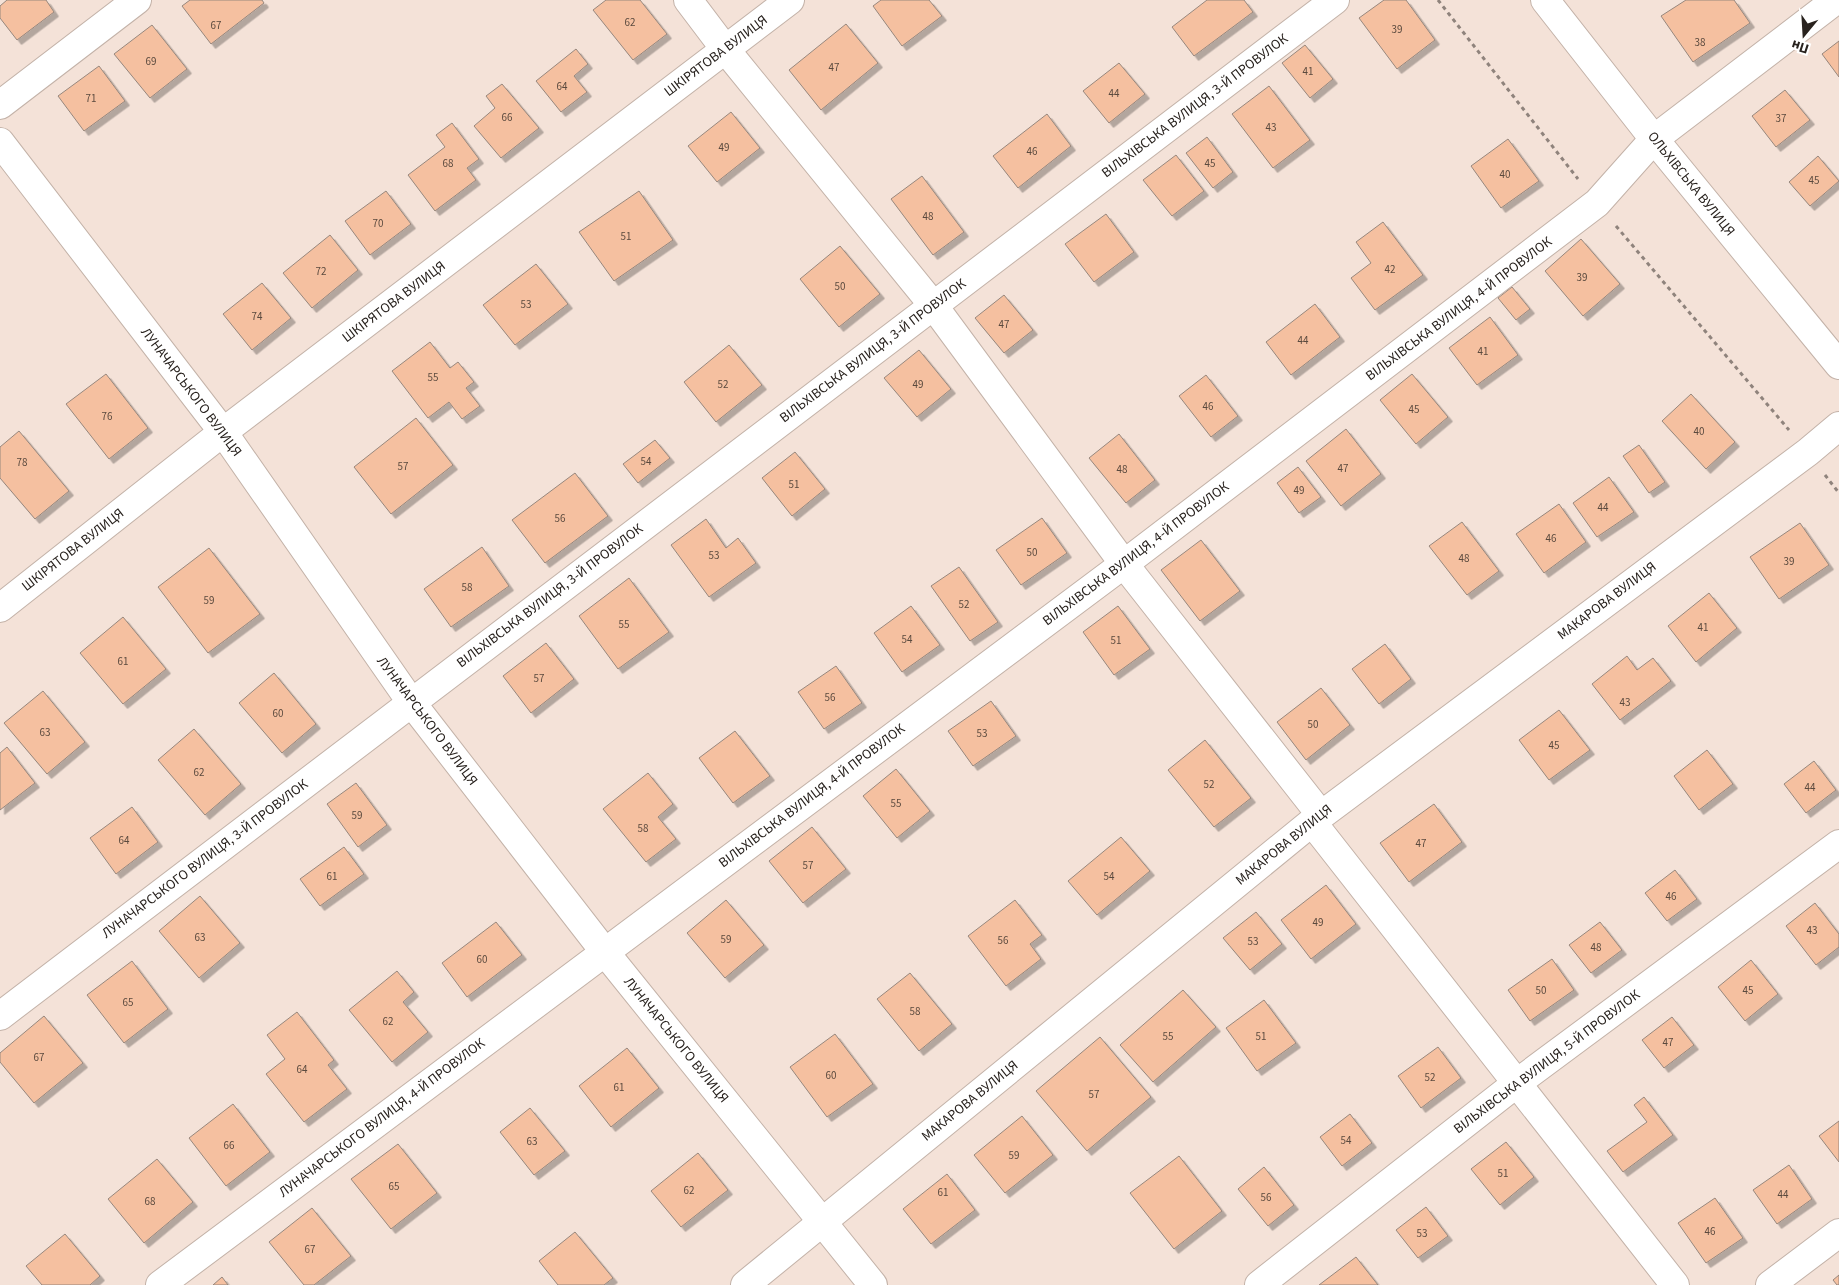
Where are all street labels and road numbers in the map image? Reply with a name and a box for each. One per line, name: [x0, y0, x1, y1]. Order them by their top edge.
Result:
street label: ШКІРЯТОВА ВУЛИЦЯ: [660, 10, 772, 102]
street label: ВІЛЬХІВСЬКА ВУЛИЦЯ, 3-Й ПРОВУЛОК: [1098, 29, 1293, 183]
street label: ОЛЬХІВСЬКА ВУЛИЦЯ: [1643, 127, 1739, 241]
street label: ВІЛЬХІВСЬКА ВУЛИЦЯ, 4-Й ПРОВУЛОК: [1362, 232, 1557, 386]
street label: ШКІРЯТОВА ВУЛИЦЯ: [338, 256, 450, 348]
street label: ВІЛЬХІВСЬКА ВУЛИЦЯ, 3-Й ПРОВУЛОК: [776, 274, 971, 428]
street label: ЛУНАЧАРСЬКОГО ВУЛИЦЯ: [136, 323, 246, 461]
street label: ВІЛЬХІВСЬКА ВУЛИЦЯ, 4-Й ПРОВУЛОК: [1039, 477, 1234, 631]
street label: ШКІРЯТОВА ВУЛИЦЯ: [18, 504, 128, 596]
street label: ВІЛЬХІВСЬКА ВУЛИЦЯ, 3-Й ПРОВУЛОК: [453, 519, 648, 673]
street label: МАКАРОВА ВУЛИЦЯ: [1553, 557, 1661, 645]
street label: ЛУНАЧАРСЬКОГО ВУЛИЦЯ: [372, 652, 482, 790]
street label: ВІЛЬХІВСЬКА ВУЛИЦЯ, 4-Й ПРОВУЛОК: [715, 719, 910, 873]
street label: ЛУНАЧАРСЬКОГО ВУЛИЦЯ, 3-Й ПРОВУЛОК: [98, 774, 313, 943]
street label: МАКАРОВА ВУЛИЦЯ: [1231, 800, 1337, 890]
street label: ЛУНАЧАРСЬКОГО ВУЛИЦЯ: [619, 973, 733, 1107]
street label: ВІЛЬХІВСЬКА ВУЛИЦЯ, 5-Й ПРОВУЛОК: [1450, 985, 1645, 1139]
street label: ЛУНАЧАРСЬКОГО ВУЛИЦЯ, 4-Й ПРОВУЛОК: [275, 1033, 490, 1202]
street label: МАКАРОВА ВУЛИЦЯ: [917, 1056, 1023, 1146]

